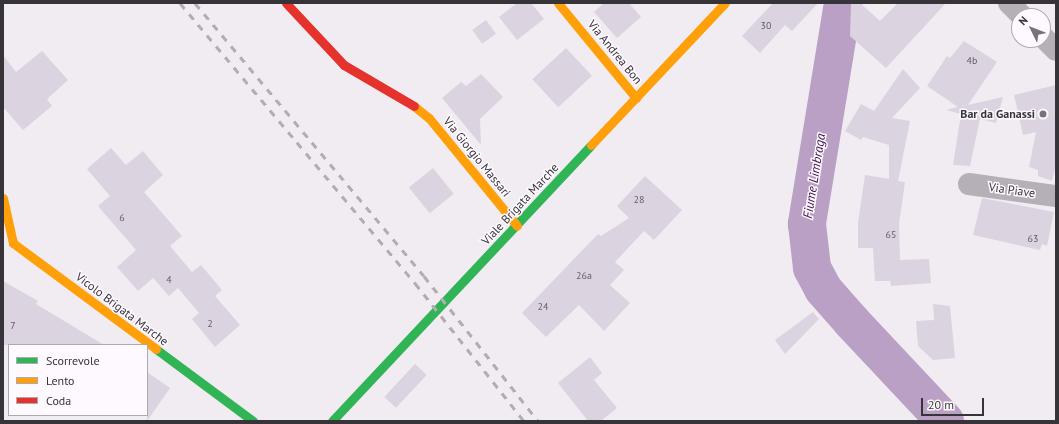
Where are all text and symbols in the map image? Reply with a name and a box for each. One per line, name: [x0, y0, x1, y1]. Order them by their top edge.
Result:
north arrow: [1011, 8, 1051, 48]
text: N: [1015, 13, 1031, 28]
street label: Via Andrea Bon: [585, 17, 645, 87]
house number: 30: [761, 20, 771, 32]
house number: 4b: [967, 55, 977, 67]
place label: Bar da Ganassi: [960, 107, 1035, 121]
marker: Bar da Ganassi: [1038, 109, 1048, 119]
street label: Via Giorgio Massari: [440, 114, 514, 200]
water label: Fiume Limbraga: [801, 132, 829, 220]
street label: Viale Brigata Marche: [478, 160, 562, 248]
street label: Via Piave: [988, 180, 1036, 200]
house number: 28: [634, 194, 644, 206]
house number: 6: [119, 212, 125, 224]
house number: 65: [886, 229, 896, 241]
house number: 63: [1028, 233, 1038, 245]
street label: Vicolo Brigata Marche: [73, 269, 171, 349]
house number: 26a: [576, 270, 592, 282]
house number: 4: [166, 274, 172, 286]
house number: 24: [538, 301, 548, 313]
house number: 2: [207, 318, 213, 330]
house number: 7: [10, 320, 16, 332]
legend: [8, 344, 148, 416]
text: Scorrevole: [46, 353, 100, 368]
text: Lento: [46, 373, 75, 388]
scale bar: [923, 390, 986, 416]
text: Coda: [46, 393, 71, 408]
text: 20 m: [928, 397, 954, 412]

